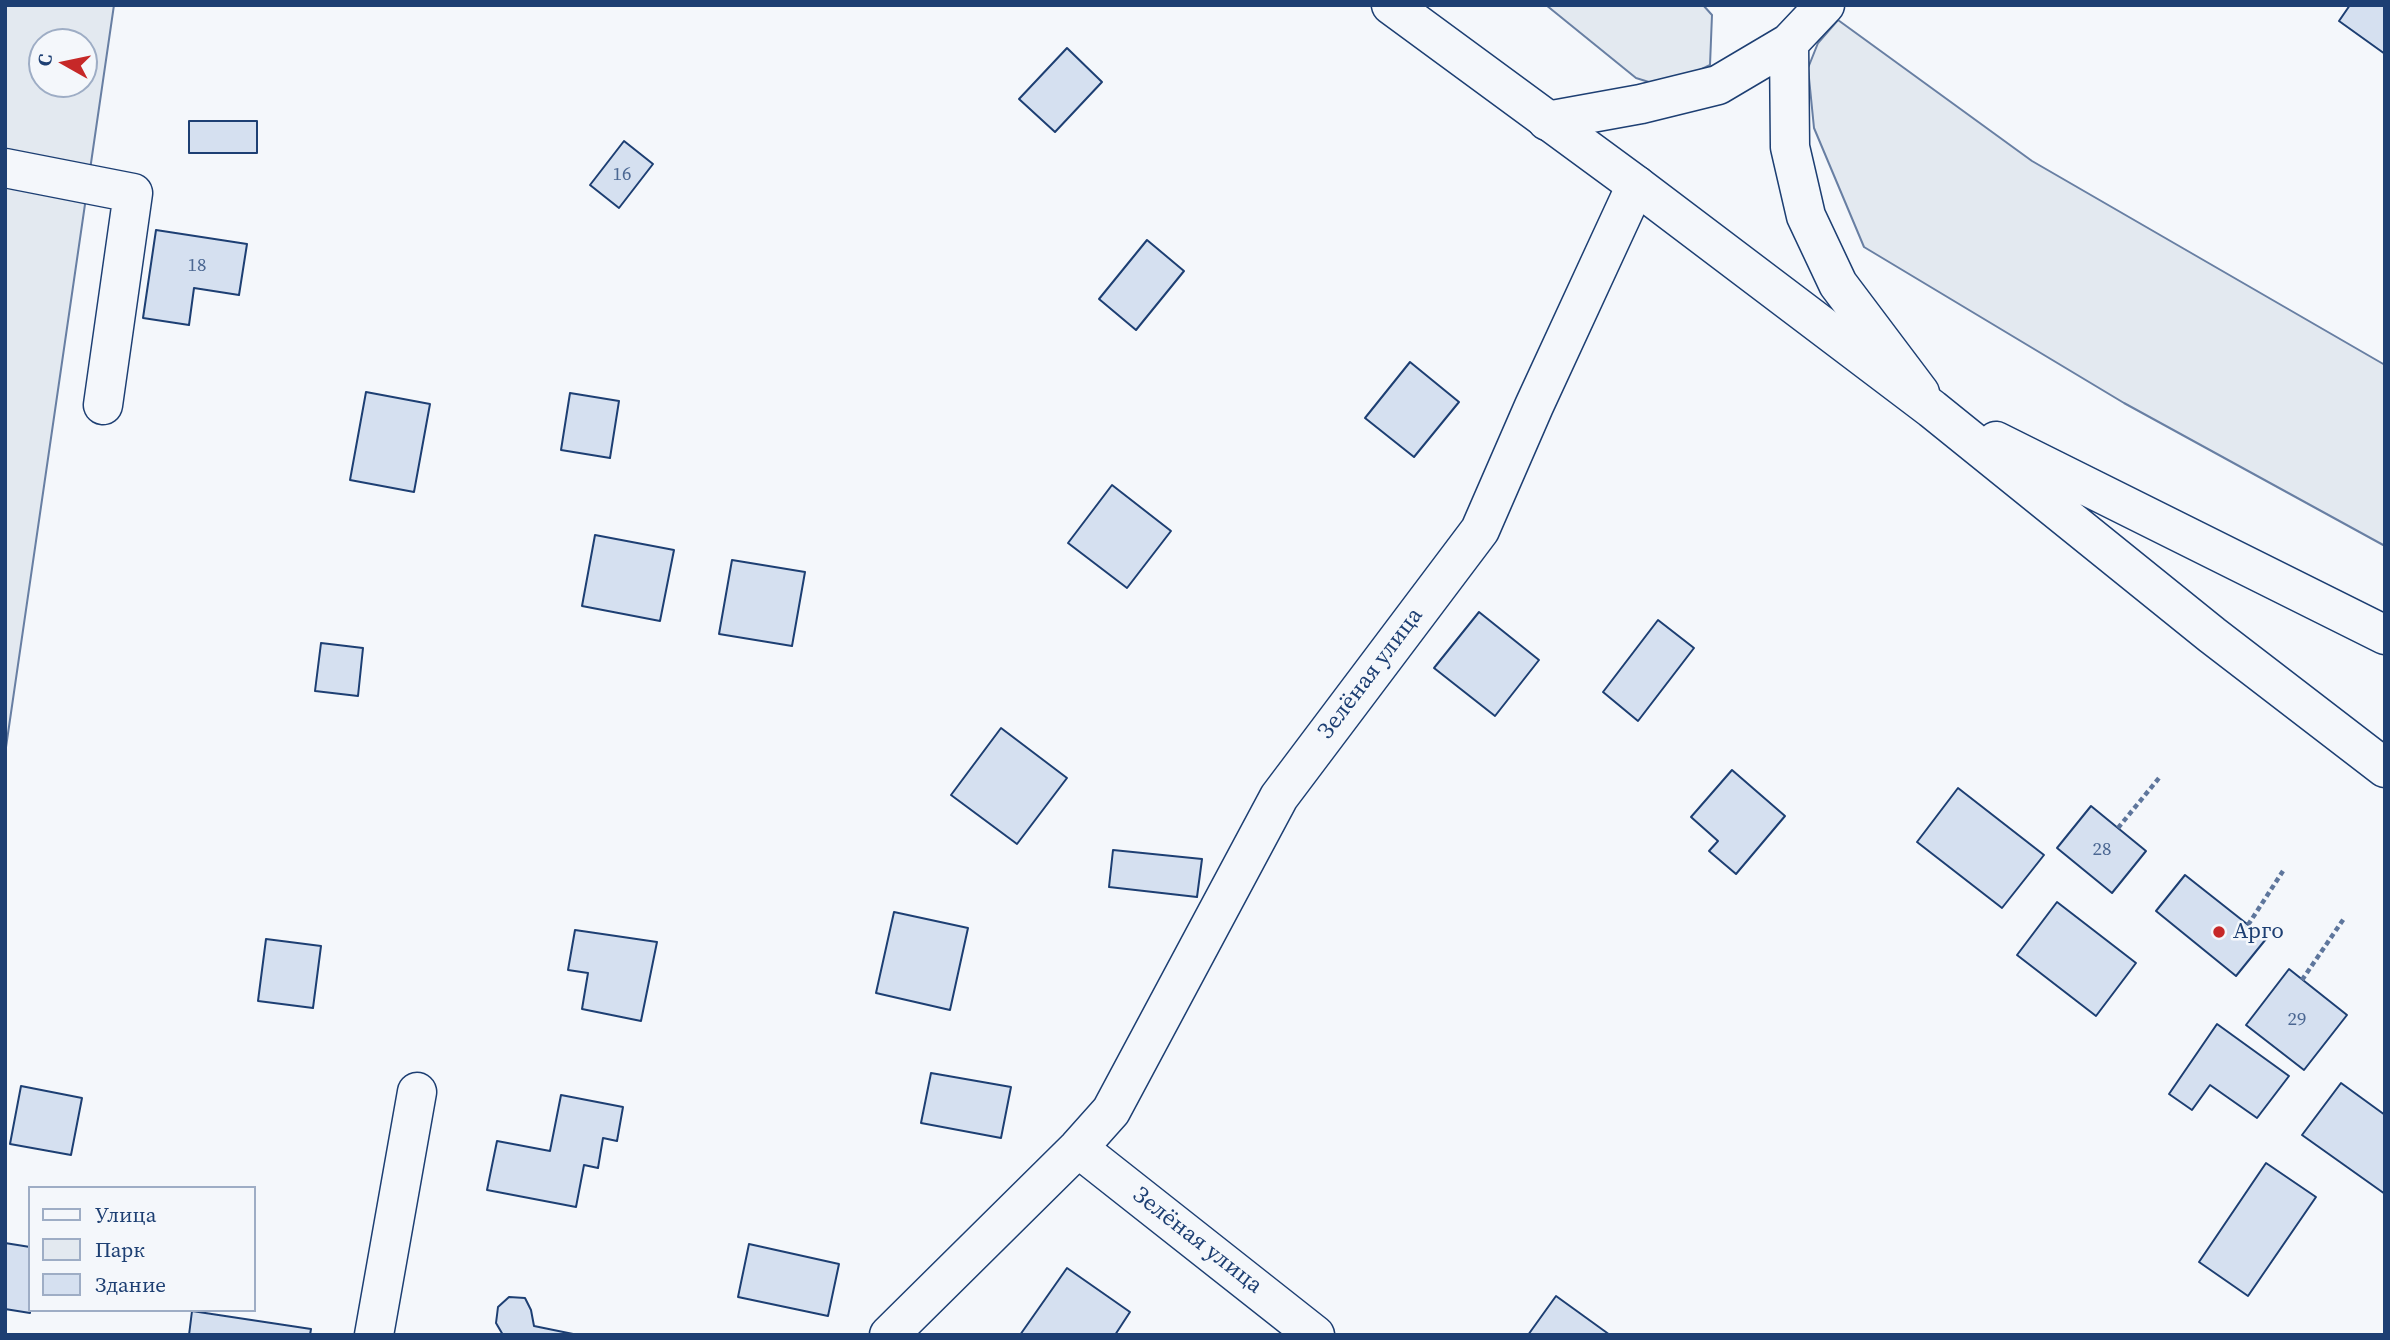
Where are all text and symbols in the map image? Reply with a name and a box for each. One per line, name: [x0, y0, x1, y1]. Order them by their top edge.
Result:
north arrow: [28, 28, 98, 98]
text: С: [30, 52, 58, 68]
house number: 16: [613, 164, 631, 186]
house number: 18: [188, 255, 206, 277]
street label: Зелёная улица: [1313, 603, 1429, 745]
house number: 28: [2093, 839, 2111, 861]
place label: Арго: [2233, 918, 2284, 946]
marker: Арго: [2211, 924, 2227, 940]
house number: 29: [2288, 1009, 2306, 1031]
street label: Зелёная улица: [1127, 1182, 1267, 1300]
legend: [28, 1186, 256, 1312]
text: Улица: [95, 1200, 156, 1229]
text: Парк: [95, 1235, 145, 1264]
text: Здание: [95, 1270, 166, 1299]

